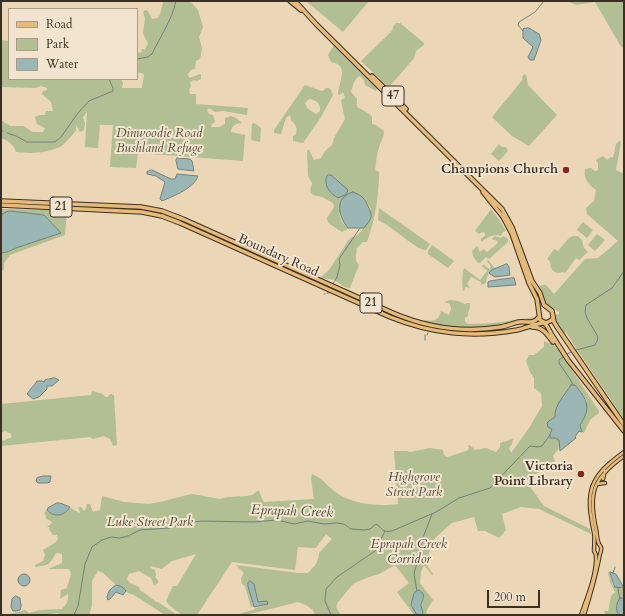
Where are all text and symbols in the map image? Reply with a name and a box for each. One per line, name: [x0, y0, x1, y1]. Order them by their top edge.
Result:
legend: [8, 8, 138, 80]
text: Road: [46, 16, 72, 32]
text: Park: [46, 36, 69, 52]
text: Water: [46, 56, 78, 72]
road number: 47: [382, 86, 404, 106]
park label: Dinwoodie Road Bushland Refuge: [116, 126, 202, 157]
place label: Champions Church: [441, 162, 558, 178]
marker: Champions Church: [561, 165, 571, 175]
road number: 21: [50, 197, 72, 217]
street label: Boundary Road: [235, 231, 321, 281]
road number: 21: [360, 293, 382, 313]
place label: Victoria Point Library: [494, 459, 573, 490]
marker: Victoria Point Library: [576, 469, 586, 479]
park label: Highgrove Street Park: [386, 470, 442, 501]
water label: Eprapah Creek: [251, 502, 333, 522]
park label: Luke Street Park: [107, 515, 193, 531]
park label: Eprapah Creek Corridor: [371, 537, 447, 568]
scale bar: [489, 582, 542, 608]
text: 200 m: [494, 589, 526, 605]

